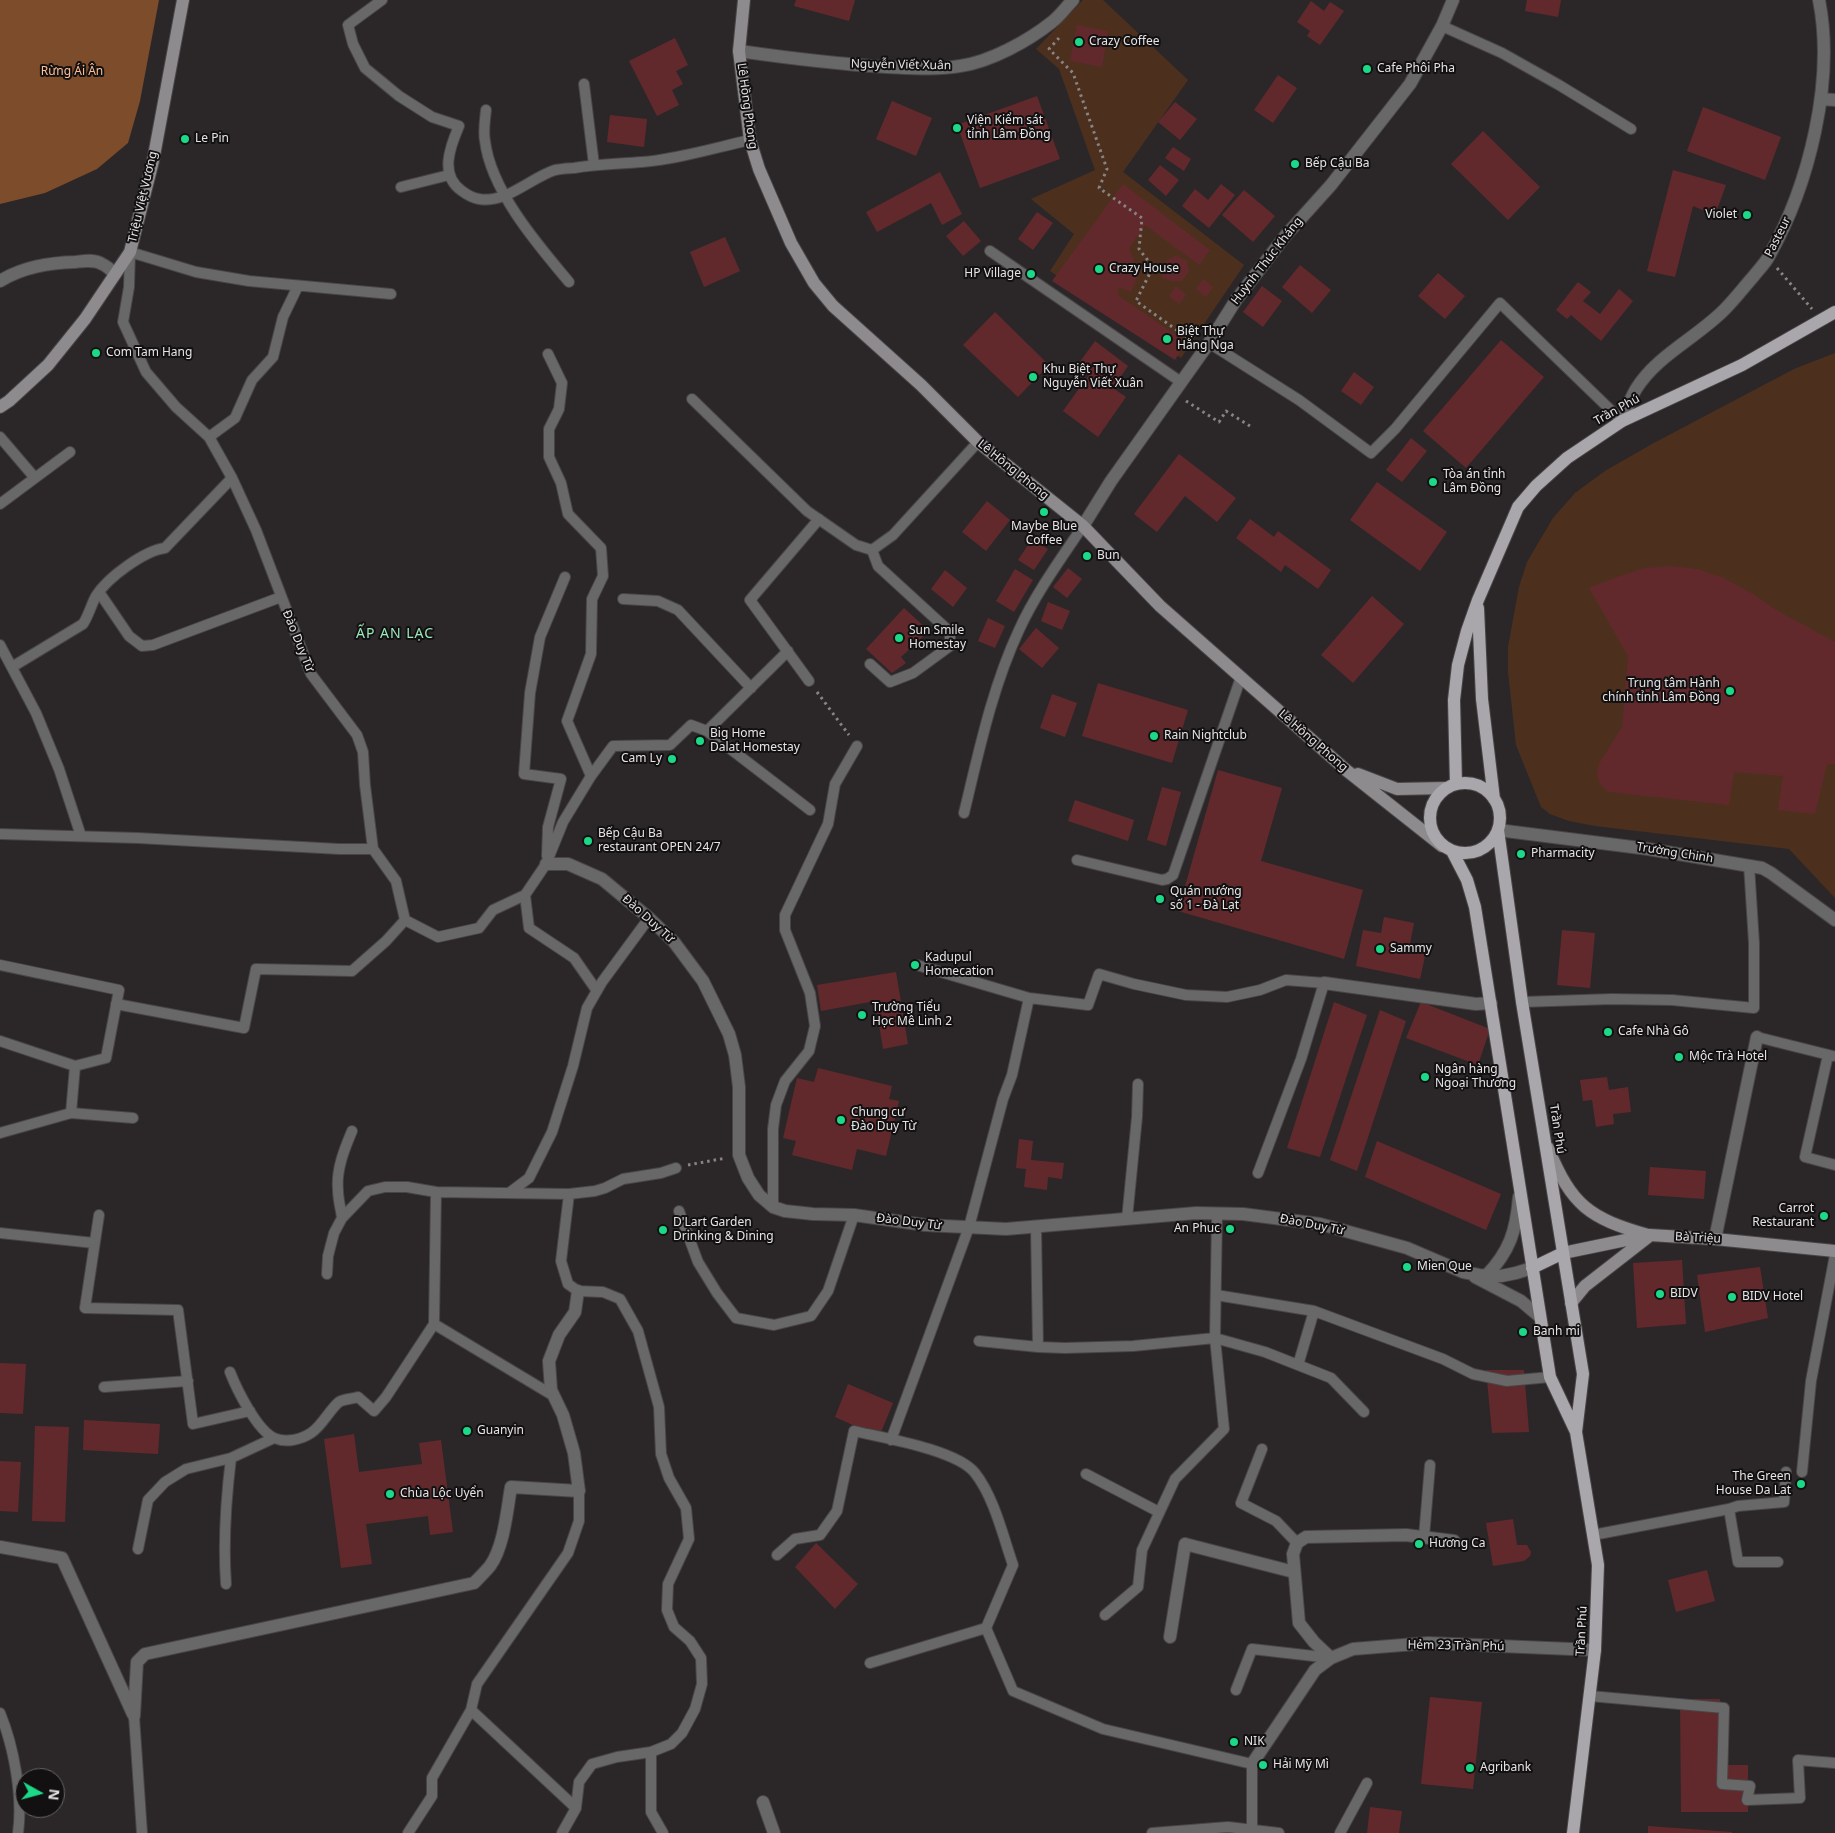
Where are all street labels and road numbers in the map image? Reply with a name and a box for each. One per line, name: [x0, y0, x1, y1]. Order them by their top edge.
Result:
street label: Nguyễn Viết Xuân: [851, 57, 951, 73]
street label: Lê Hồng Phong: [734, 62, 760, 150]
street label: Triệu Việt Vương: [125, 150, 161, 244]
street label: Huỳnh Thúc Kháng: [1228, 214, 1306, 308]
street label: Pasteur: [1762, 214, 1794, 260]
street label: Trần Phú: [1592, 392, 1642, 428]
street label: Lê Hồng Phong: [975, 437, 1051, 503]
street label: Đào Duy Từ: [279, 608, 317, 674]
street label: Lê Hồng Phong: [1275, 707, 1351, 775]
street label: Trường Chinh: [1636, 840, 1714, 866]
street label: Đào Duy Từ: [619, 892, 677, 946]
street label: Trần Phú: [1546, 1103, 1568, 1155]
street label: Đào Duy Từ: [876, 1211, 942, 1233]
street label: Đào Duy Từ: [1279, 1212, 1345, 1238]
street label: Bà Triệu: [1675, 1230, 1721, 1246]
street label: Trần Phú: [1573, 1606, 1591, 1656]
street label: Hẻm 23 Trần Phú: [1407, 1638, 1505, 1654]

